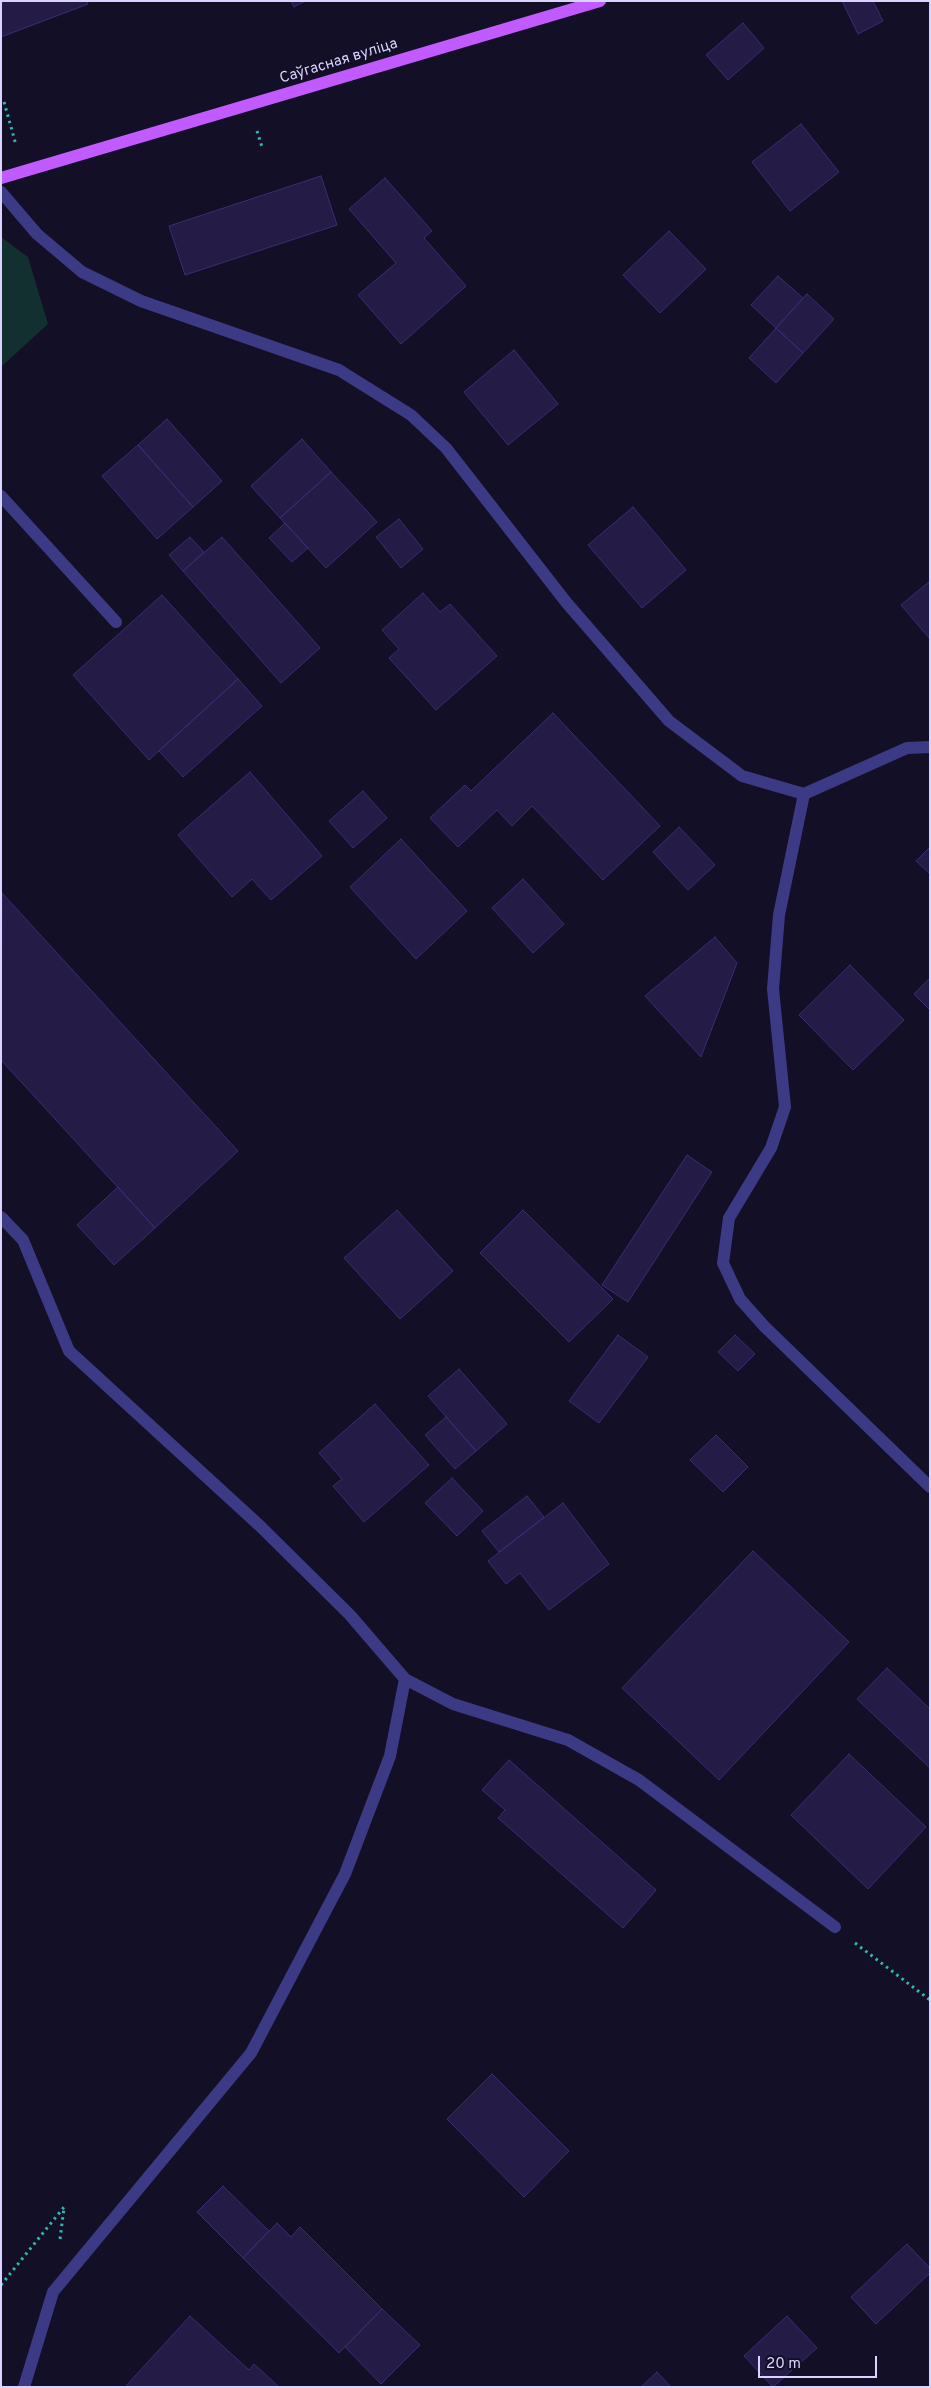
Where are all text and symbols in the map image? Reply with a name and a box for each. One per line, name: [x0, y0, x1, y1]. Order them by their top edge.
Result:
street label: Саўгасная вуліца: [278, 36, 400, 88]
scale bar: [761, 2346, 880, 2378]
text: 20 m: [766, 2355, 801, 2374]

